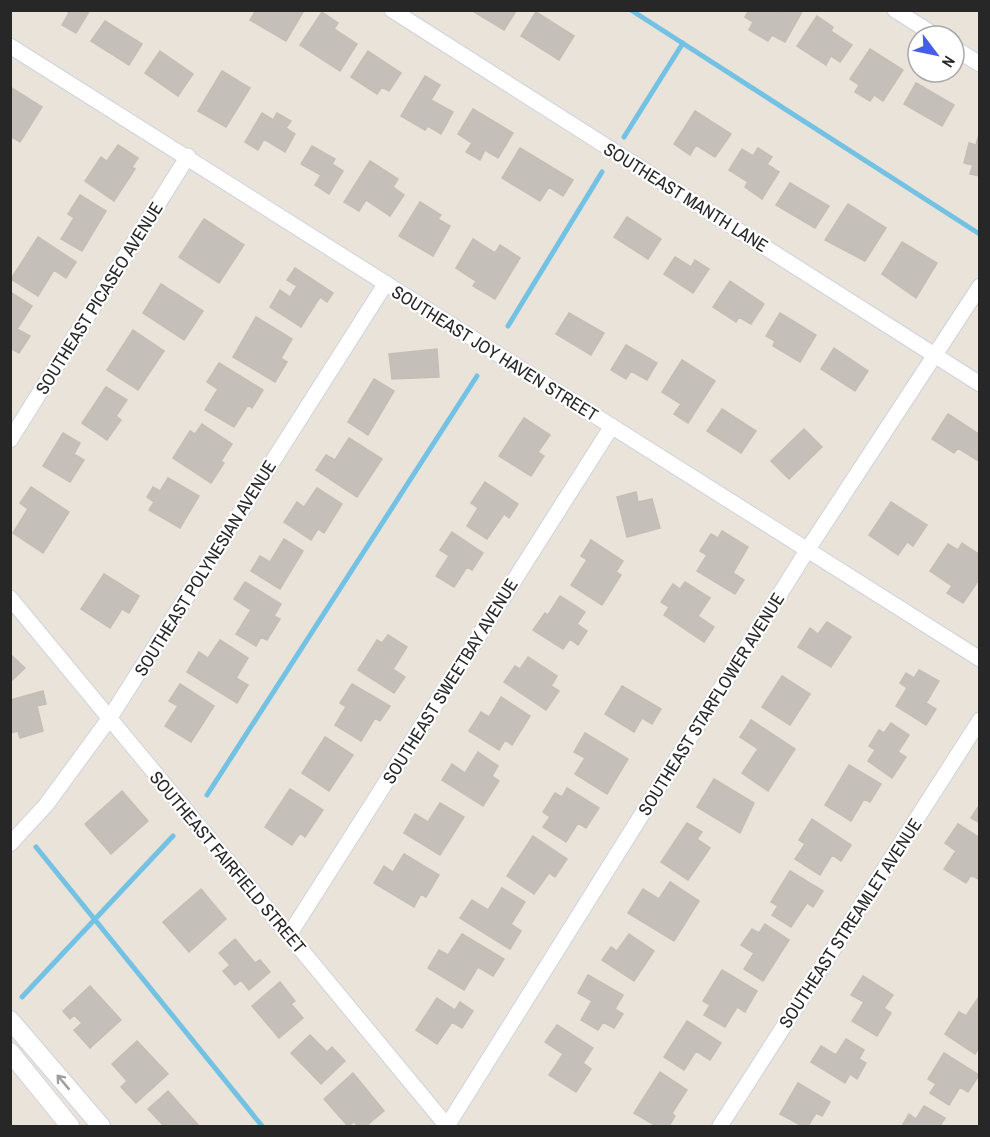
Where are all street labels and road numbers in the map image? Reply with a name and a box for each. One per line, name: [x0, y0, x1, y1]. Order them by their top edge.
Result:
street label: SOUTHEAST MANTH LANE: [599, 136, 773, 258]
street label: SOUTHEAST PICASEO AVENUE: [29, 197, 169, 399]
street label: SOUTHEAST JOY HAVEN STREET: [387, 279, 603, 427]
street label: SOUTHEAST POLYNESIAN AVENUE: [128, 455, 282, 681]
street label: SOUTHEAST SWEETBAY AVENUE: [376, 574, 524, 788]
street label: SOUTHEAST STARFLOWER AVENUE: [632, 588, 790, 820]
street label: SOUTHEAST FAIRFIELD STREET: [144, 765, 312, 959]
street label: SOUTHEAST STREAMLET AVENUE: [773, 813, 927, 1033]

